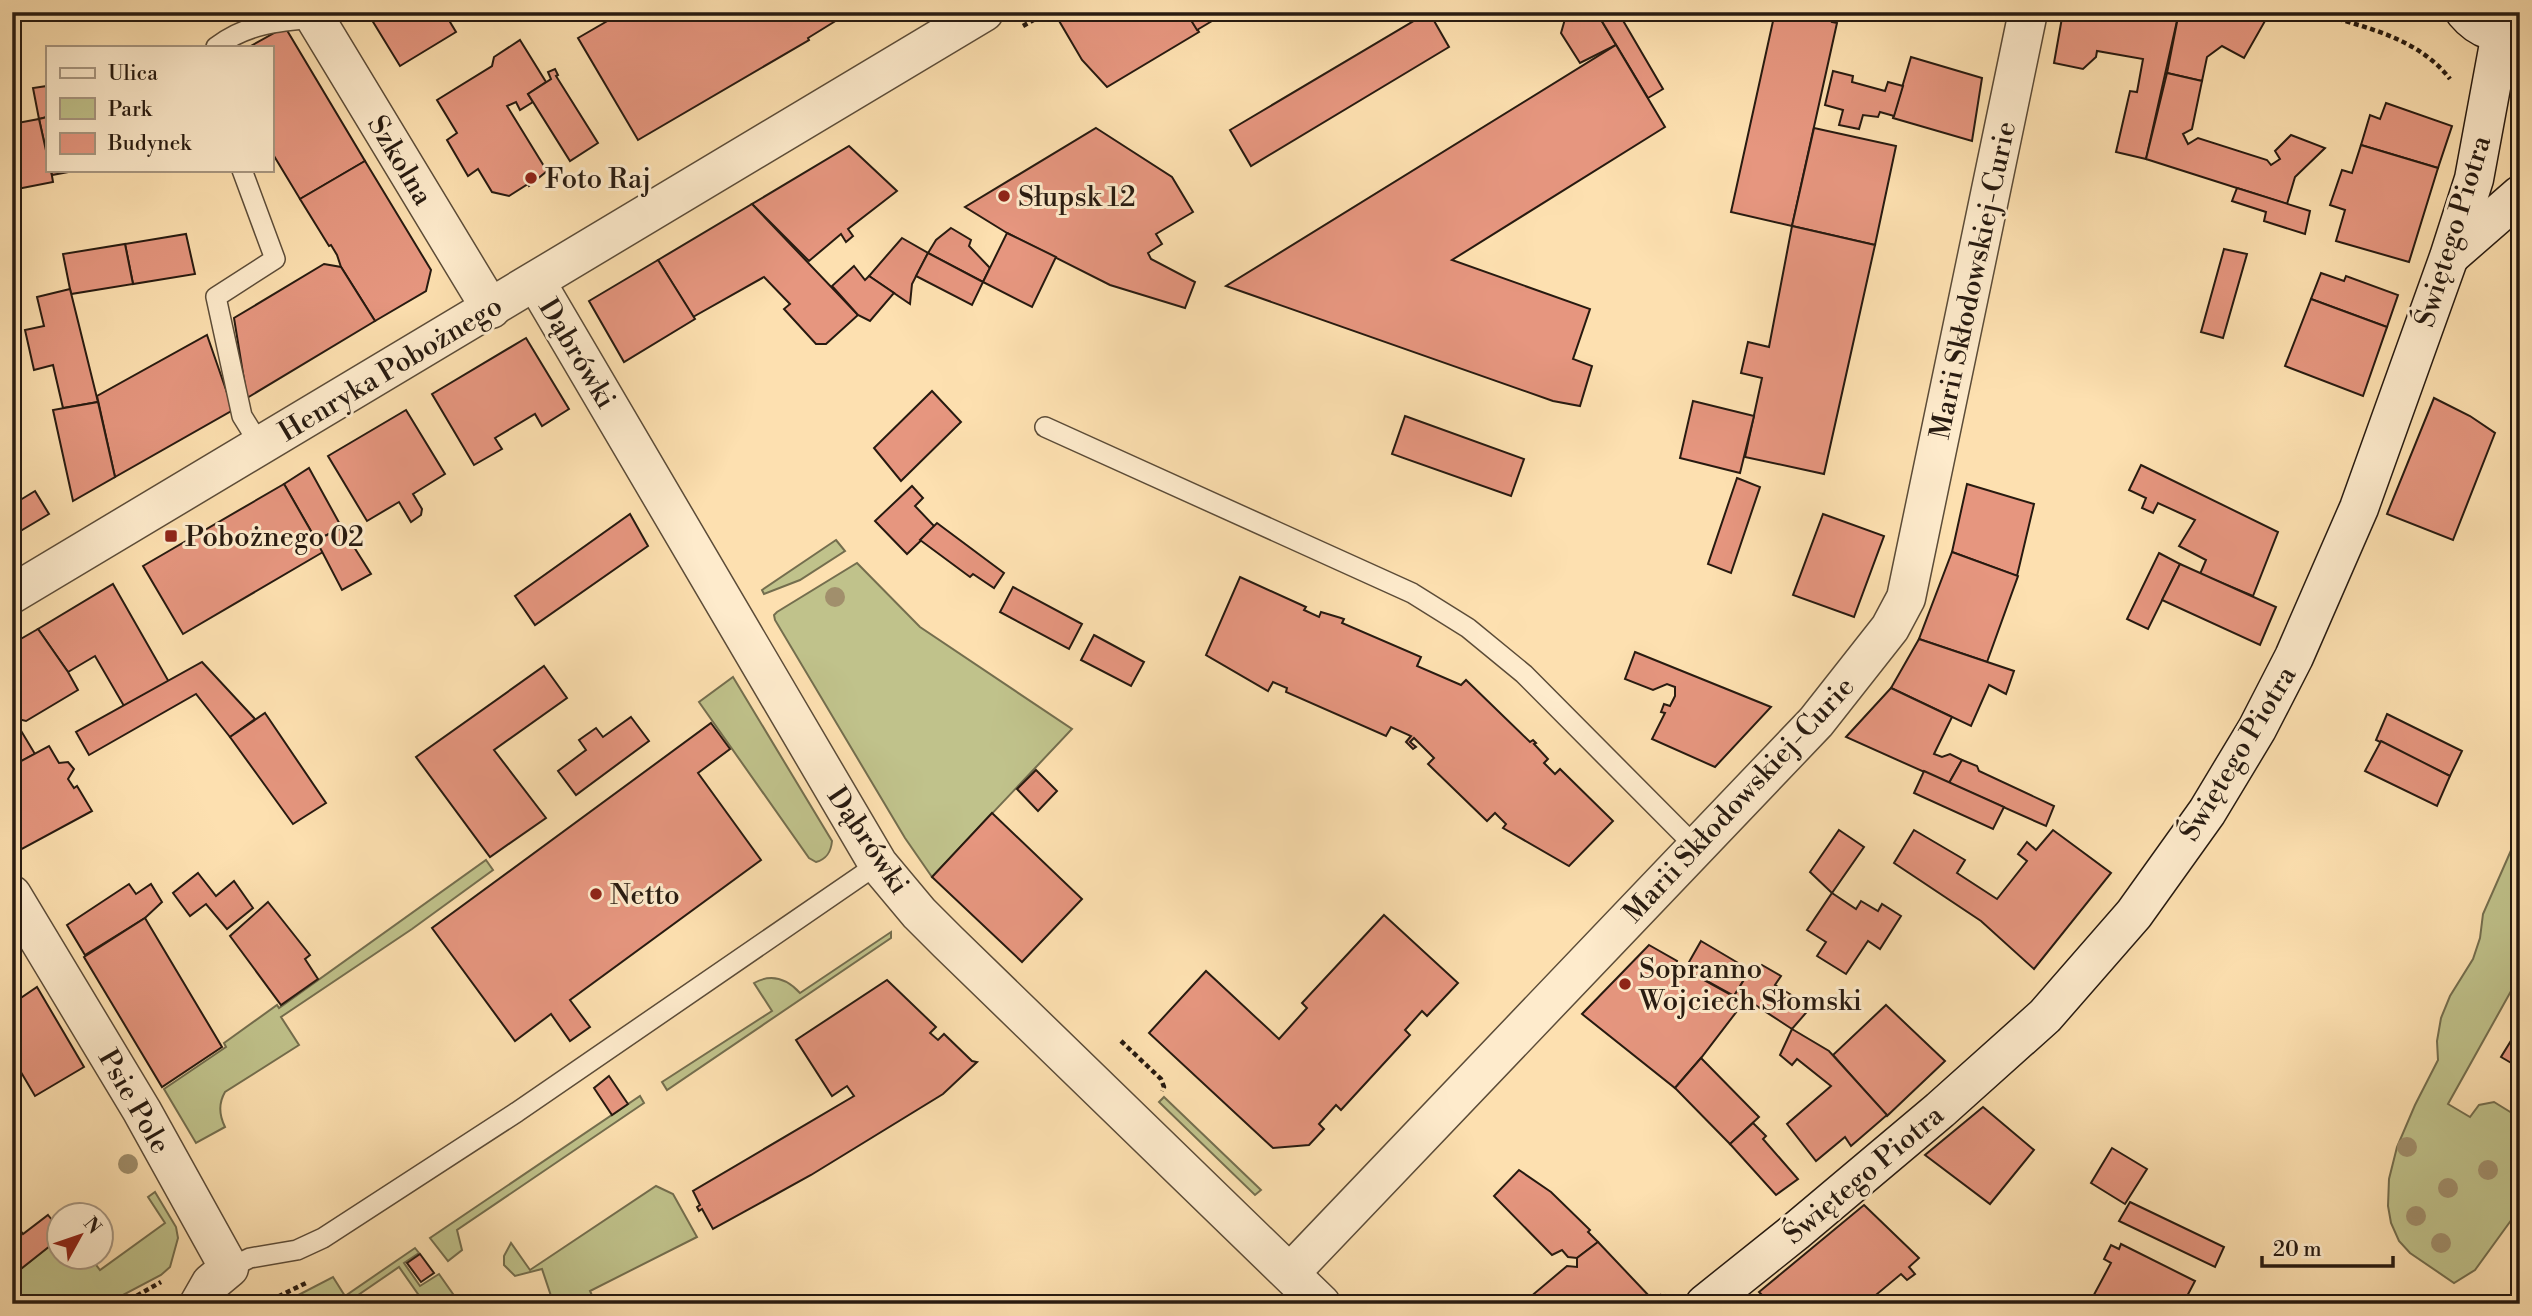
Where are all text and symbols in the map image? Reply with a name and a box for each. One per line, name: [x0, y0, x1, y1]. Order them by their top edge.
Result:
legend: [46, 46, 273, 172]
text: Ulica: [108, 61, 158, 87]
text: Park: [108, 97, 153, 123]
street label: Szkolna: [359, 109, 441, 213]
street label: Marii Skłodowskiej-Curie: [1923, 118, 2024, 442]
street label: Świętego Piotra: [2406, 130, 2499, 331]
text: Budynek: [107, 131, 192, 157]
place label: Foto Raj: [545, 162, 651, 197]
marker: Foto Raj: [523, 170, 539, 186]
place label: Słupsk 12: [1018, 180, 1136, 215]
marker: Słupsk 12: [996, 188, 1012, 204]
street label: Henryka Pobożnego: [273, 289, 509, 450]
street label: Dąbrówki: [530, 292, 623, 415]
place label: Pobożnego 02: [185, 520, 364, 555]
marker: Pobożnego 02: [163, 528, 179, 544]
street label: Świętego Piotra: [2171, 658, 2305, 848]
street label: Marii Skłodowskiej-Curie: [1616, 670, 1862, 930]
street label: Dąbrówki: [819, 780, 916, 901]
place label: Netto: [610, 878, 680, 913]
marker: Netto: [588, 886, 604, 902]
place label: Sopranno Wojciech Słomski: [1638, 952, 1862, 1019]
marker: Sopranno Wojciech Słomski: [1617, 976, 1633, 992]
street label: Psie Pole: [90, 1043, 178, 1160]
street label: Świętego Piotra: [1776, 1096, 1952, 1252]
north arrow: [46, 1200, 116, 1270]
text: N: [78, 1212, 106, 1239]
scale bar: [2262, 1225, 2394, 1269]
text: 20 m: [2273, 1237, 2322, 1263]

